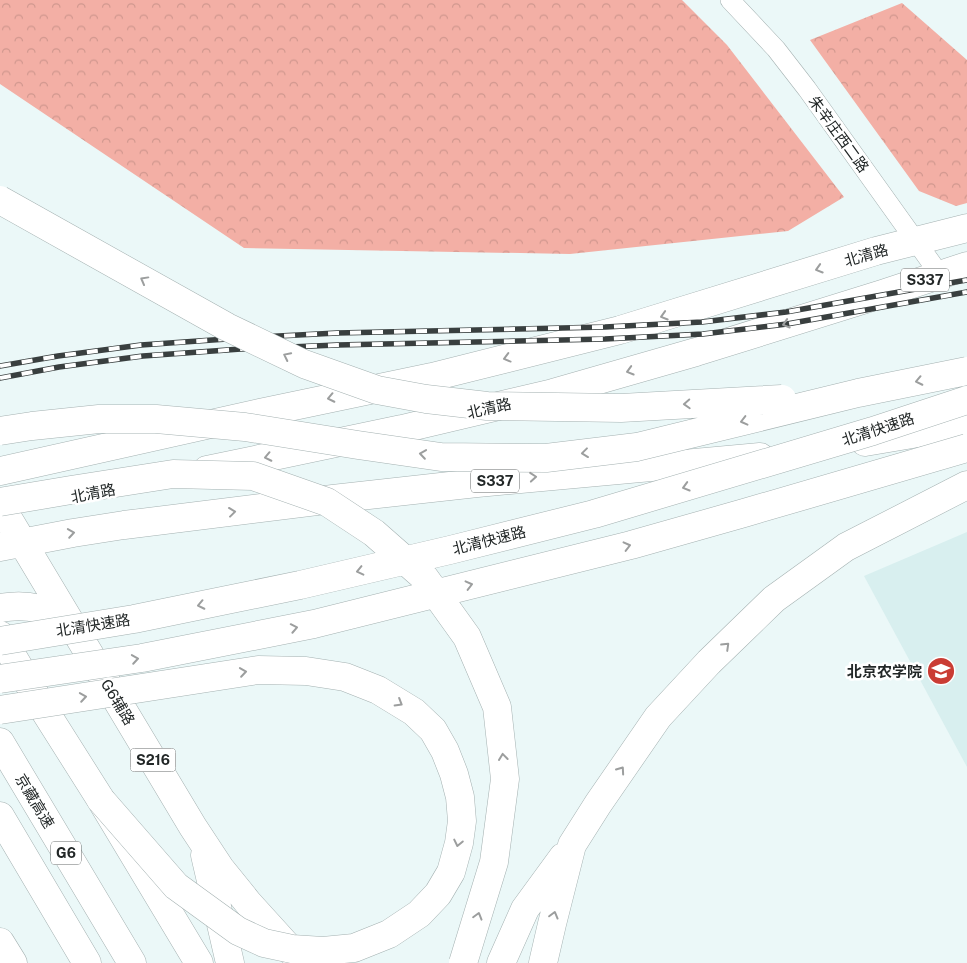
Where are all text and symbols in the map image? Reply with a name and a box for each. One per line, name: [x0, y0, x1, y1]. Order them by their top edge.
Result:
street label: 朱辛庄西二路: [806, 93, 872, 175]
street label: 北清路: [842, 241, 890, 269]
one-way arrow: [815, 263, 824, 273]
road number: S337: [901, 268, 949, 292]
one-way arrow: [140, 277, 149, 287]
one-way arrow: [660, 311, 668, 321]
one-way arrow: [782, 319, 790, 329]
one-way arrow: [284, 352, 293, 362]
one-way arrow: [502, 352, 511, 363]
one-way arrow: [626, 365, 635, 375]
one-way arrow: [915, 375, 924, 386]
one-way arrow: [327, 392, 336, 403]
street label: 北清路: [465, 395, 513, 421]
one-way arrow: [683, 399, 691, 410]
street label: 北清快速路: [840, 409, 916, 449]
one-way arrow: [739, 415, 748, 426]
one-way arrow: [581, 447, 589, 458]
one-way arrow: [418, 449, 426, 460]
one-way arrow: [263, 451, 272, 462]
road number: S337: [471, 470, 519, 492]
one-way arrow: [529, 472, 537, 483]
street label: 北清路: [69, 480, 117, 506]
one-way arrow: [683, 481, 691, 491]
one-way arrow: [228, 507, 236, 517]
street label: 北清快速路: [451, 523, 527, 557]
one-way arrow: [67, 529, 75, 539]
one-way arrow: [622, 541, 630, 551]
one-way arrow: [355, 565, 364, 576]
one-way arrow: [464, 580, 473, 591]
one-way arrow: [196, 599, 205, 610]
street label: 北清快速路: [55, 611, 131, 639]
one-way arrow: [290, 623, 299, 633]
one-way arrow: [720, 643, 729, 652]
one-way arrow: [130, 655, 139, 665]
school or university icon: 北京农学院: [926, 656, 956, 686]
place label: 北京农学院: [847, 663, 922, 680]
one-way arrow: [240, 667, 248, 678]
street label: G6辅路: [98, 676, 138, 728]
one-way arrow: [78, 692, 87, 702]
one-way arrow: [394, 696, 403, 706]
road number: S216: [130, 748, 176, 772]
one-way arrow: [498, 753, 509, 761]
one-way arrow: [615, 766, 624, 776]
street label: 京藏高速: [12, 771, 58, 831]
one-way arrow: [454, 838, 464, 847]
road number: G6: [51, 841, 81, 864]
one-way arrow: [548, 911, 559, 920]
one-way arrow: [472, 913, 482, 921]

